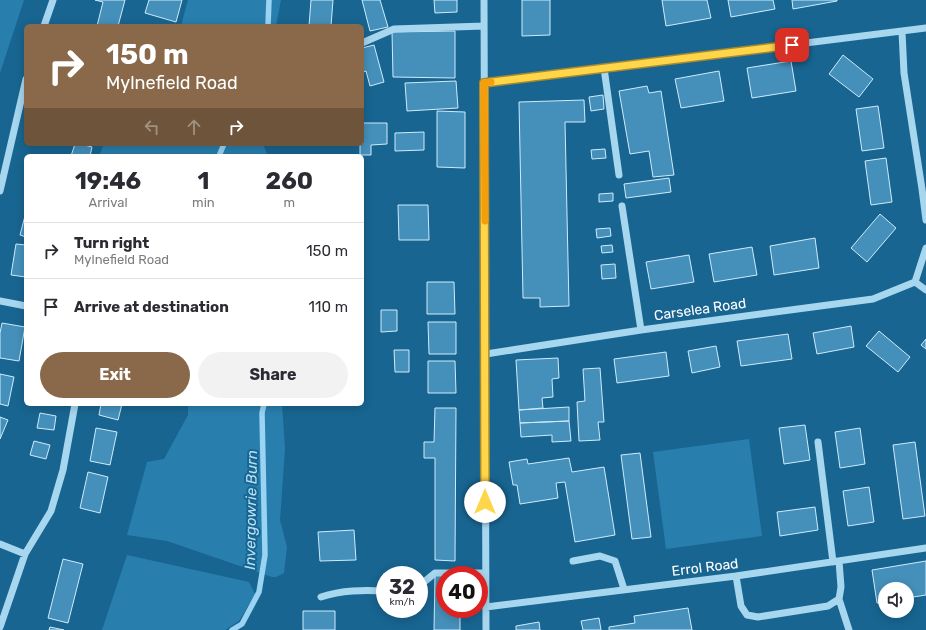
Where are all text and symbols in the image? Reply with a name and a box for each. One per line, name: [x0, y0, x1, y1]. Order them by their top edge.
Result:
pin: [775, 28, 809, 62]
icon: arrive: [781, 34, 803, 56]
text: 150 m: [106, 38, 189, 71]
icon: right: [40, 40, 92, 92]
text: Mylnefield Road: [106, 72, 238, 94]
icon: left: [141, 116, 163, 138]
icon: ahead: [183, 116, 205, 138]
icon: right: [225, 116, 247, 138]
text: 19:46: [75, 167, 141, 195]
text: 1: [197, 167, 209, 195]
text: 260: [266, 167, 313, 195]
text: Arrival: [89, 195, 128, 210]
text: min: [192, 195, 215, 210]
text: m: [284, 195, 295, 210]
text: Turn right: [74, 234, 149, 252]
icon: right: [40, 240, 62, 262]
text: 150 m: [306, 242, 348, 260]
text: Mylnefield Road: [74, 252, 169, 267]
street label: Carselea Road: [653, 295, 747, 324]
icon: arrive: [40, 296, 62, 318]
text: Arrive at destination: [74, 298, 229, 316]
text: 110 m: [309, 298, 348, 316]
button: Exit: [40, 352, 190, 398]
button: Share: [198, 352, 348, 398]
water label: Invergowrie Burn: [241, 450, 261, 570]
position arrow: [464, 481, 506, 523]
street label: Errol Road: [671, 555, 739, 580]
speed limit sign: 40: [436, 566, 488, 618]
text: 32: [389, 575, 415, 599]
map controls: [878, 582, 914, 618]
button: sound: [878, 582, 914, 618]
text: km/h: [390, 596, 414, 608]

